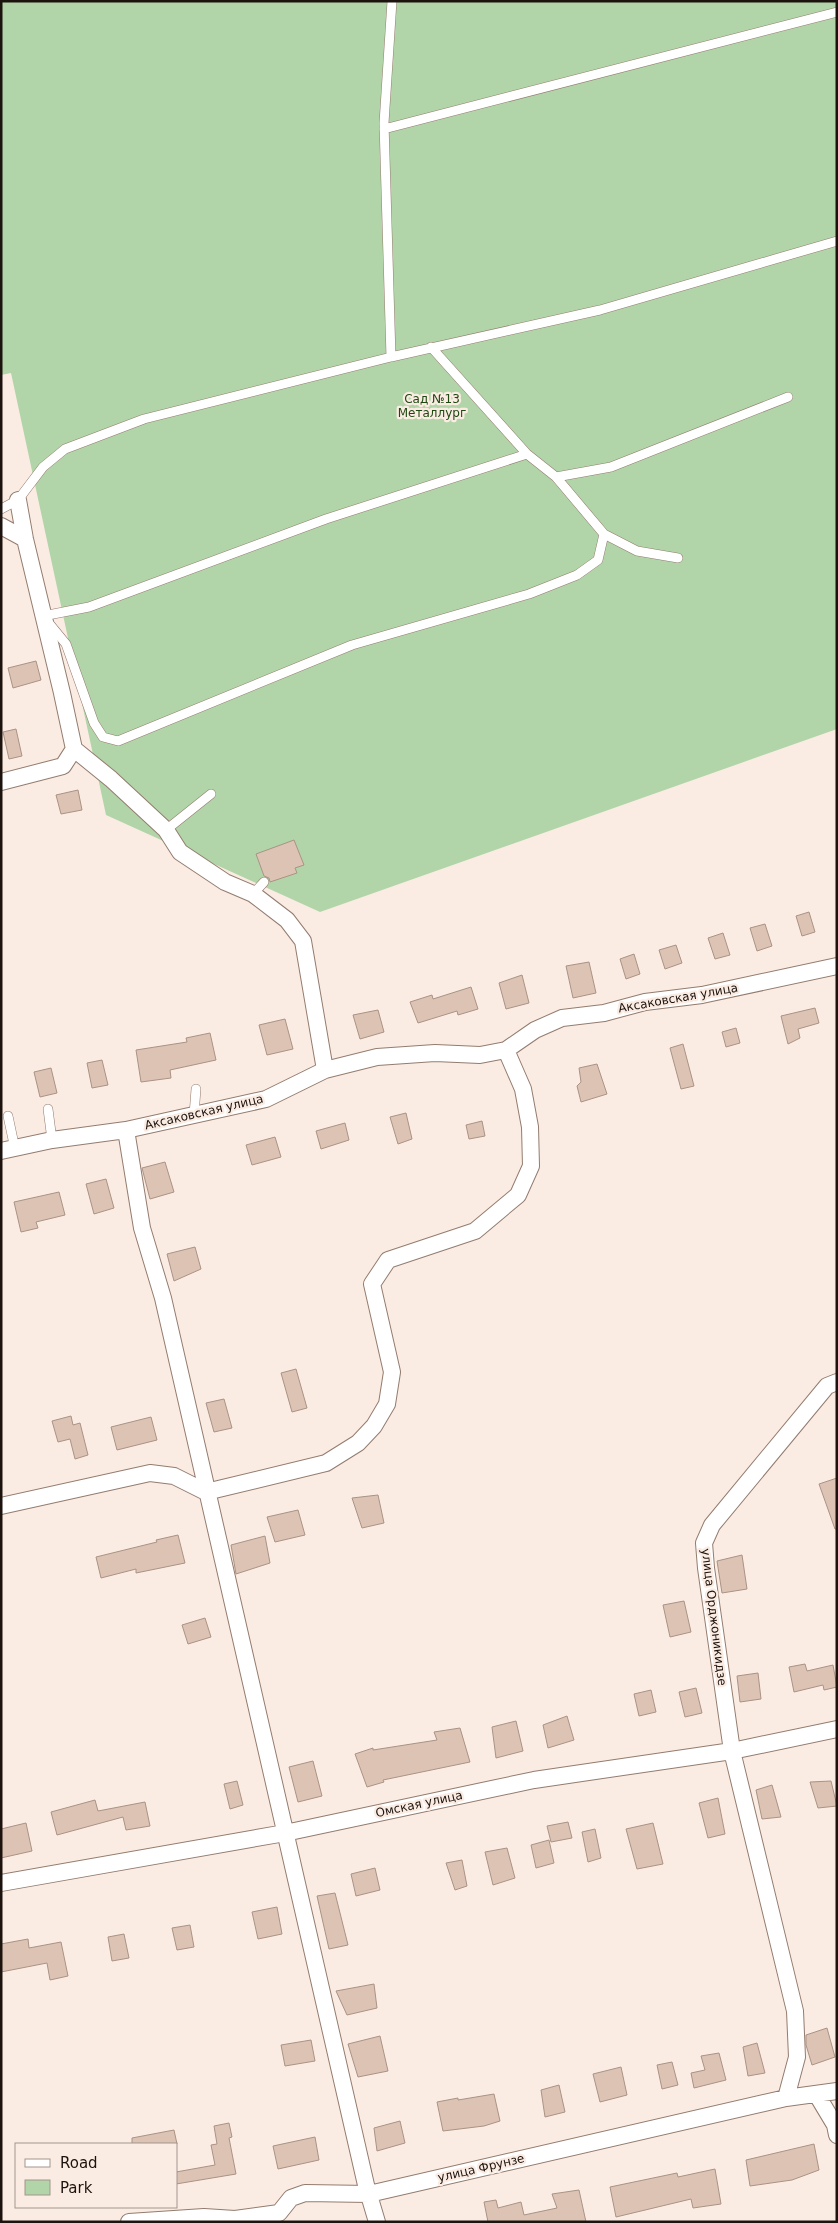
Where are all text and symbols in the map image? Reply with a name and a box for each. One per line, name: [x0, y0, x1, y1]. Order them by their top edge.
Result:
park label: Сад №13 Металлург: [398, 392, 466, 420]
street label: Аксаковская улица: [617, 981, 739, 1015]
street label: Аксаковская улица: [143, 1092, 265, 1132]
street label: улица Орджоникидзе: [699, 1548, 729, 1686]
street label: Омская улица: [374, 1788, 464, 1820]
legend: [15, 2143, 178, 2208]
street label: улица Фрунзе: [436, 2151, 526, 2185]
text: Road: [60, 2154, 98, 2172]
text: Park: [60, 2179, 93, 2197]

